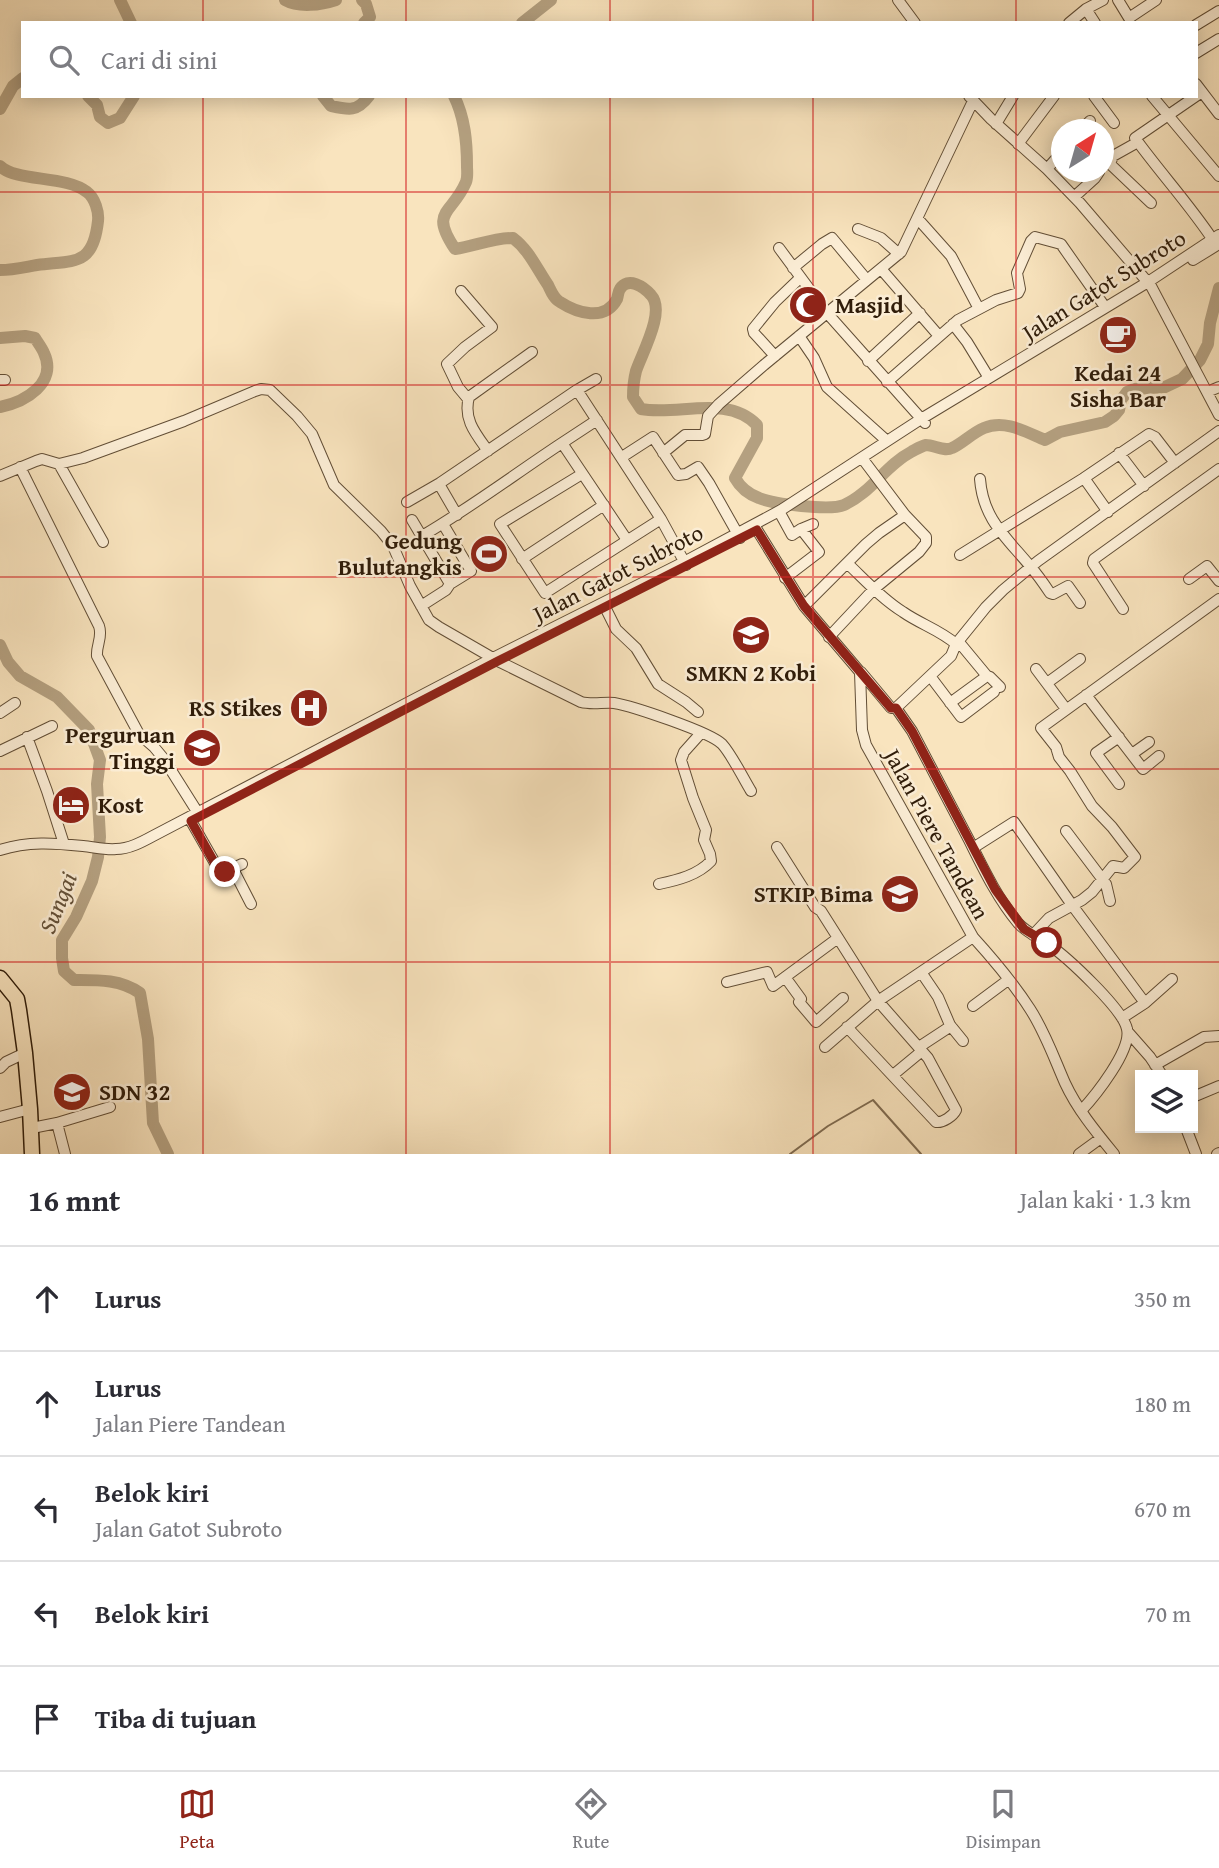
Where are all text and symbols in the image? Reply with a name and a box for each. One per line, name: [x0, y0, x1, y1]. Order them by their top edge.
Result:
search box: [21, 21, 1198, 98]
text: Cari di sini: [101, 40, 218, 79]
icon: search: [45, 41, 83, 79]
north arrow: [1051, 119, 1114, 182]
street label: Jalan Gatot Subroto: [1013, 221, 1192, 350]
mosque icon: Masjid: [787, 284, 829, 326]
place label: Masjid: [835, 288, 904, 321]
cafe icon: Kedai 24 Sisha Bar: [1097, 314, 1139, 356]
place label: Kedai 24 Sisha Bar: [1070, 356, 1166, 415]
street label: Jalan Gatot Subroto: [524, 515, 709, 631]
place label: Gedung Bulutangkis: [338, 524, 463, 583]
sports icon: Gedung Bulutangkis: [468, 533, 510, 575]
school or university icon: SMKN 2 Kobi: [730, 614, 772, 656]
place label: SMKN 2 Kobi: [686, 656, 816, 689]
hospital icon: RS Stikes: [288, 687, 330, 729]
place label: RS Stikes: [189, 691, 282, 724]
place label: Perguruan Tinggi: [65, 718, 175, 777]
school or university icon: Perguruan Tinggi: [181, 727, 223, 769]
street label: Jalan Piere Tandean: [875, 740, 998, 925]
hotel icon: Kost: [50, 784, 92, 826]
place label: Kost: [98, 788, 144, 821]
route end: [209, 856, 240, 887]
water label: Sungai: [29, 867, 86, 939]
school or university icon: STKIP Bima: [879, 873, 921, 915]
place label: STKIP Bima: [754, 877, 873, 910]
route start: [1031, 927, 1062, 958]
map controls: [1135, 1070, 1198, 1133]
button: layers: [1135, 1070, 1198, 1133]
school or university icon: SDN 32: [51, 1071, 93, 1113]
place label: SDN 32: [99, 1075, 170, 1108]
text: 16 mnt: [28, 1178, 120, 1222]
text: Jalan kaki · 1.3 km: [1020, 1183, 1191, 1216]
text: Lurus: [95, 1279, 161, 1318]
icon: ahead: [28, 1280, 66, 1318]
text: 350 m: [1134, 1282, 1191, 1315]
text: Lurus: [95, 1368, 161, 1407]
icon: ahead: [28, 1385, 66, 1423]
text: 180 m: [1134, 1387, 1191, 1420]
text: Jalan Piere Tandean: [95, 1407, 286, 1440]
text: Belok kiri: [95, 1473, 209, 1512]
icon: left: [28, 1490, 66, 1528]
text: 670 m: [1134, 1492, 1191, 1525]
text: Jalan Gatot Subroto: [95, 1512, 282, 1545]
text: Belok kiri: [95, 1594, 209, 1633]
icon: left: [28, 1595, 66, 1633]
text: 70 m: [1145, 1597, 1191, 1630]
text: Tiba di tujuan: [95, 1699, 256, 1738]
icon: arrive: [28, 1700, 66, 1738]
tab: Peta: [178, 1785, 216, 1855]
tab: Rute: [572, 1785, 610, 1855]
tab: Disimpan: [966, 1785, 1041, 1855]

